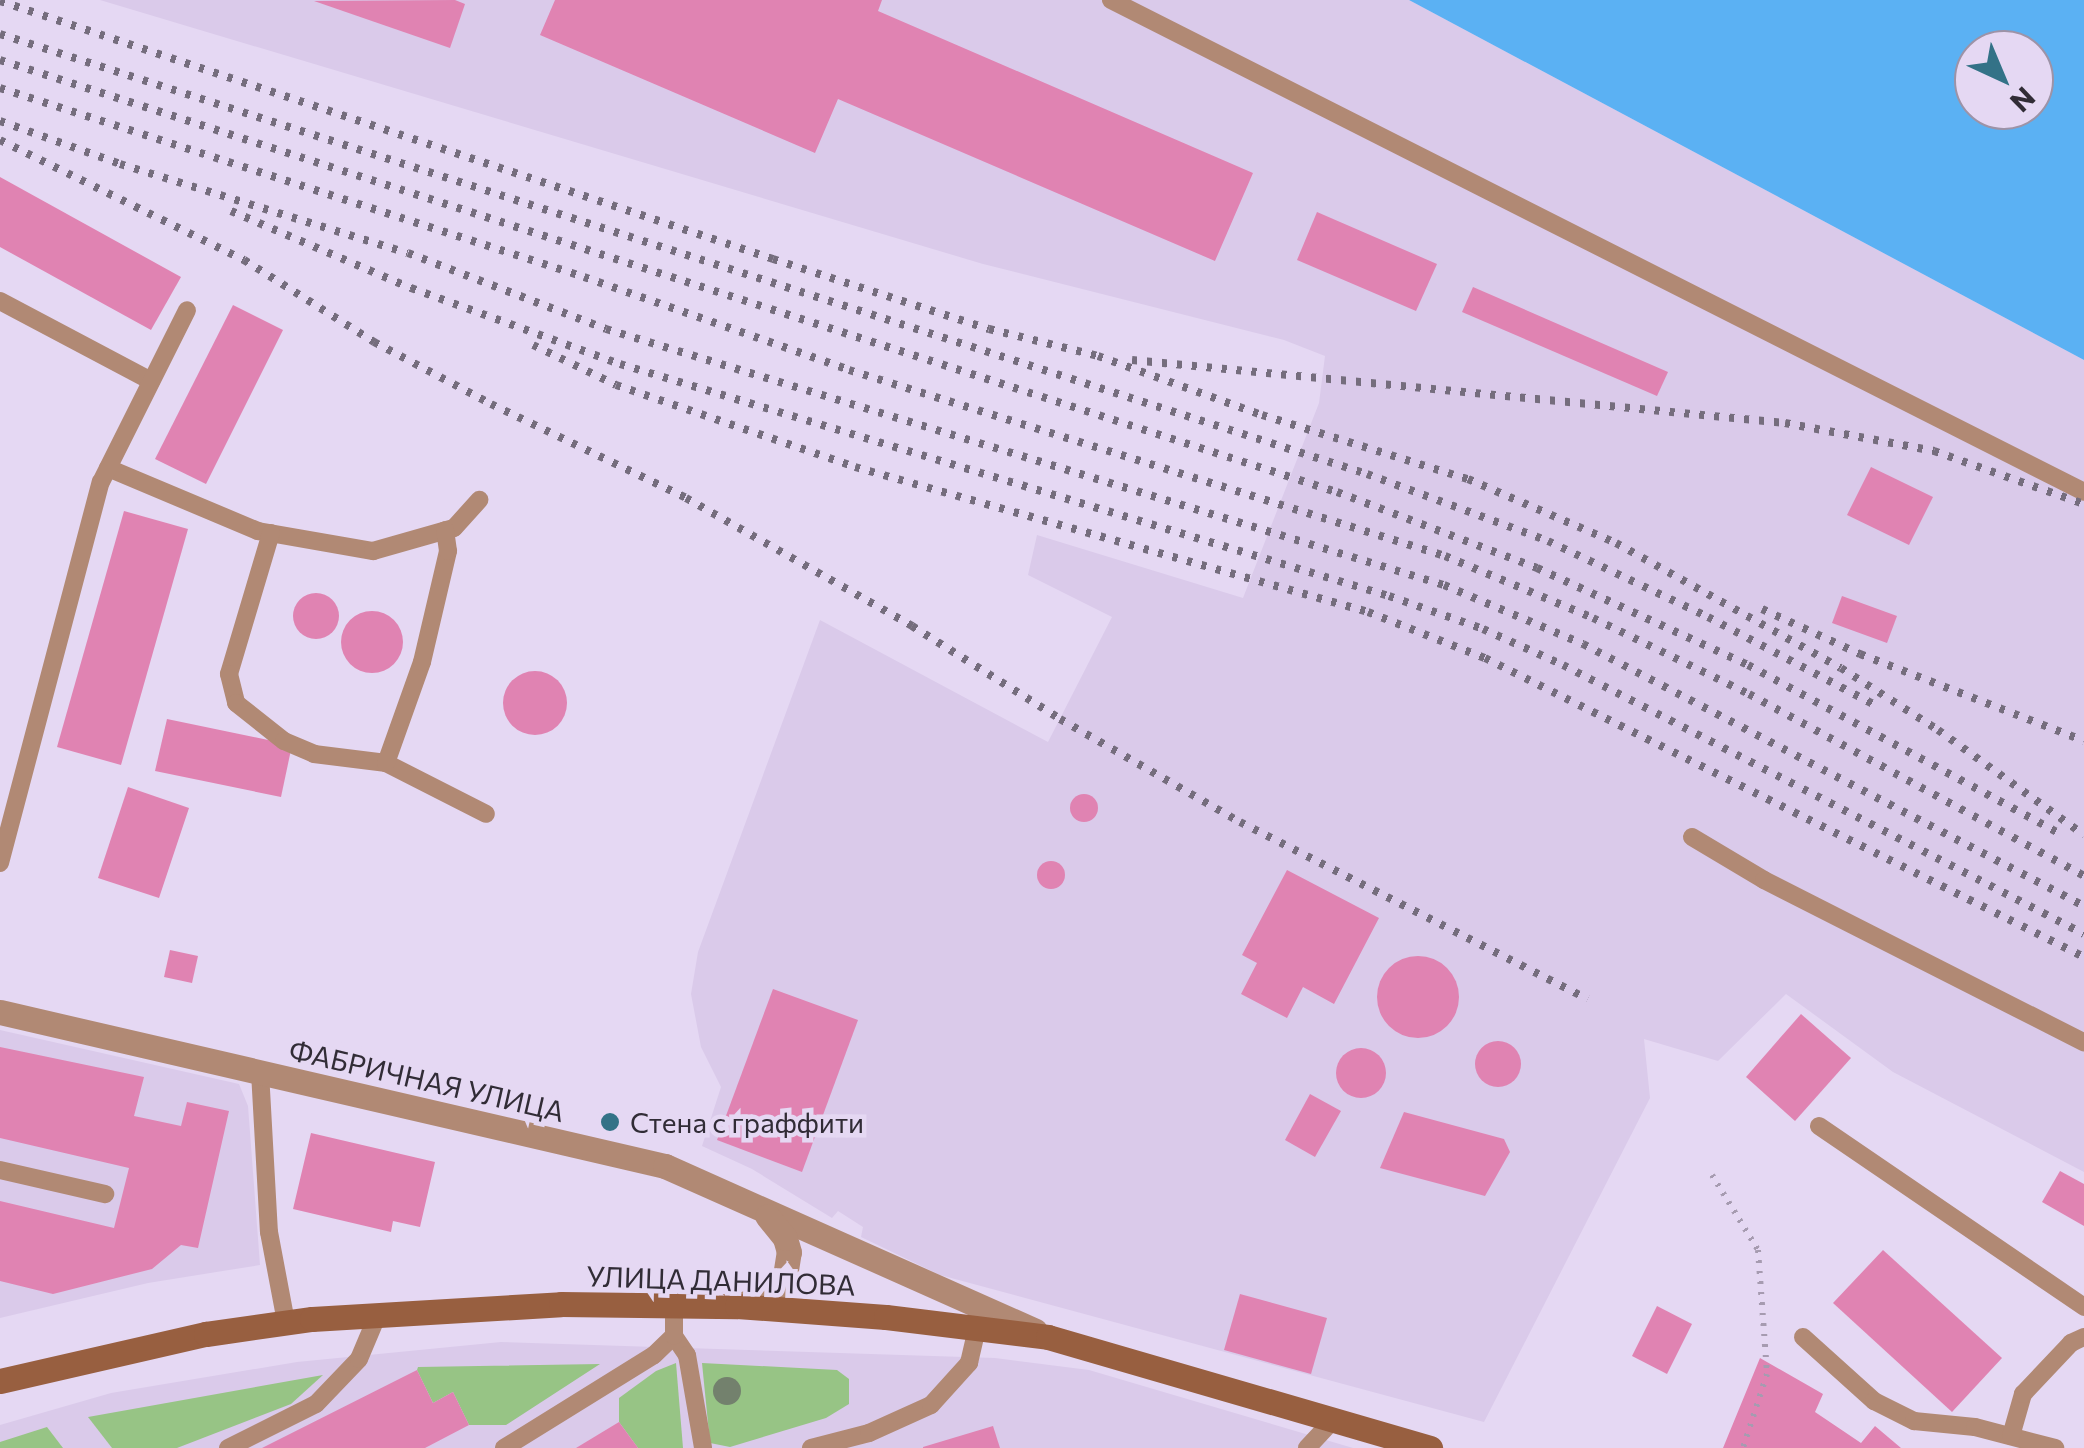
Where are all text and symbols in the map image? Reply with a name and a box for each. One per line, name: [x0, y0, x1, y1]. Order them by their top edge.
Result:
north arrow: [1954, 30, 2054, 130]
text: N: [2004, 81, 2043, 120]
street label: ФАБРИЧНАЯ УЛИЦА: [286, 1032, 568, 1128]
place label: Стена с граффити: [630, 1105, 864, 1139]
marker: Стена с граффити: [599, 1111, 621, 1133]
street label: УЛИЦА ДАНИЛОВА: [586, 1259, 856, 1301]

